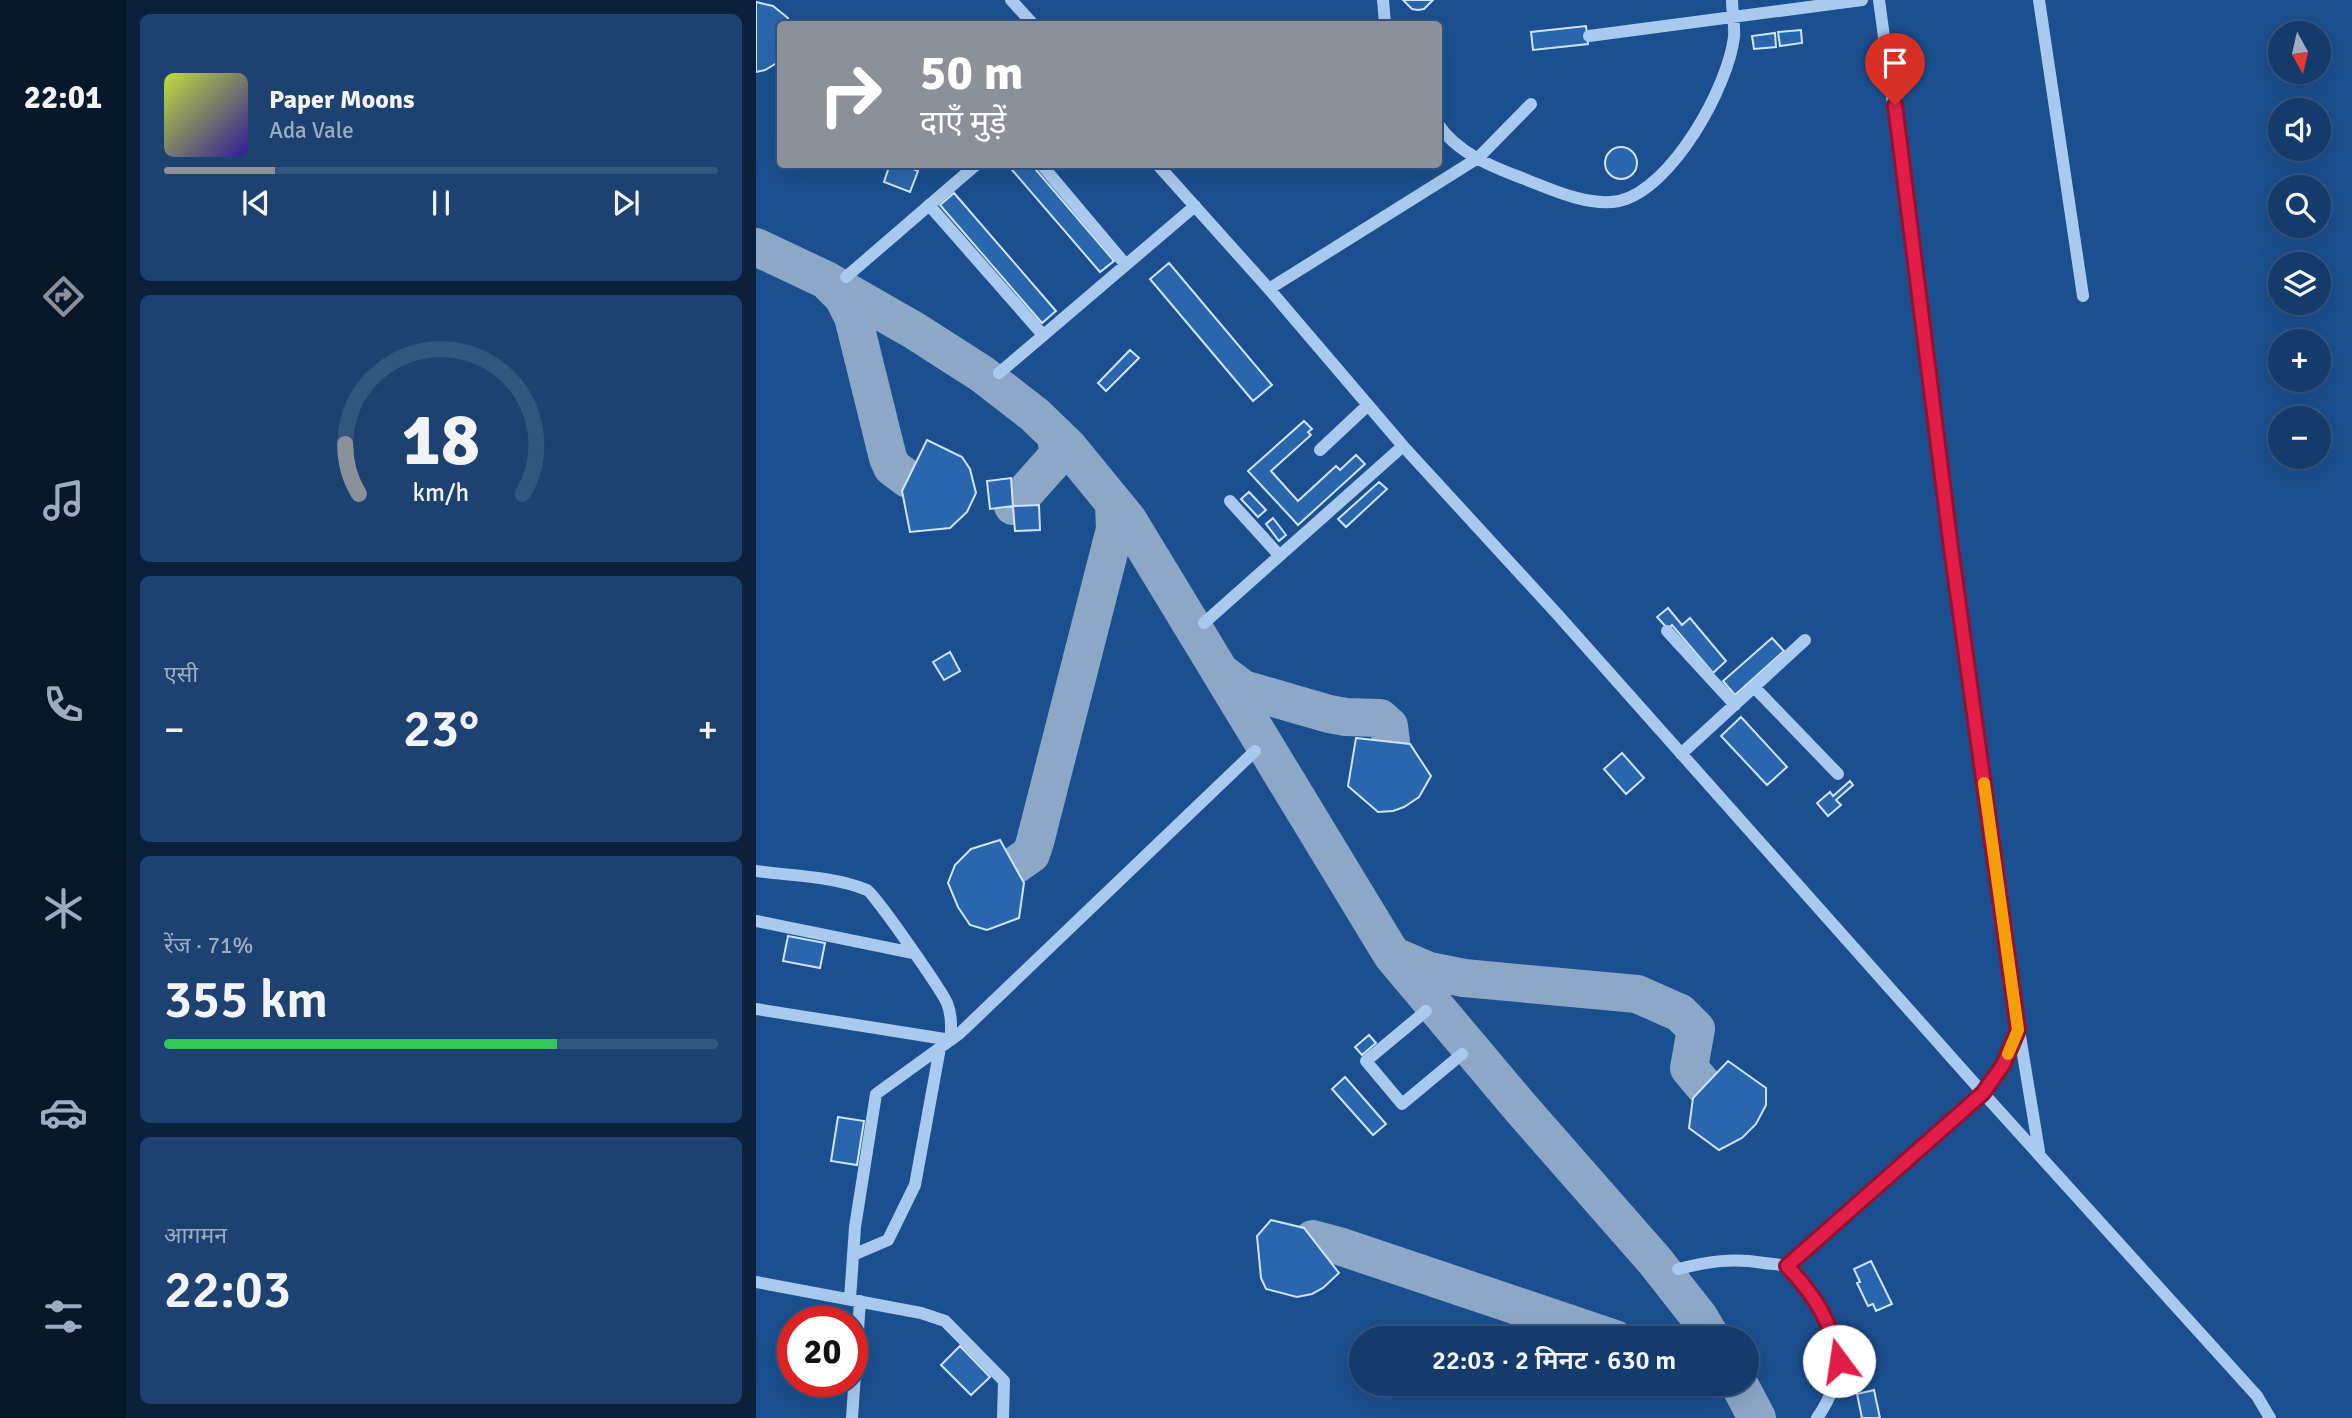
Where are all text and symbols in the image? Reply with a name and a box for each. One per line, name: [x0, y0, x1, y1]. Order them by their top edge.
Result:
north arrow: [2268, 21, 2331, 84]
map controls: [2268, 21, 2331, 469]
pin: [1865, 33, 1925, 105]
text: 50 m: [920, 43, 1023, 103]
icon: arrive: [1876, 44, 1914, 82]
icon: right: [805, 49, 896, 140]
text: 22:01: [24, 78, 102, 117]
text: Paper Moons: [269, 84, 415, 116]
button: sound: [2268, 98, 2331, 161]
text: दाएँ मुड़ें: [920, 103, 1006, 142]
text: Ada Vale: [269, 116, 354, 145]
button: search: [2268, 175, 2331, 238]
icon: previous: [237, 184, 275, 222]
icon: pause: [422, 184, 460, 222]
icon: next: [607, 184, 645, 222]
button: layers: [2268, 252, 2331, 315]
icon: directions: [39, 272, 88, 321]
button: +: [2268, 329, 2331, 392]
text: 18: [402, 397, 480, 486]
button: −: [2268, 406, 2331, 469]
icon: music: [39, 476, 88, 525]
text: km/h: [413, 477, 469, 508]
text: एसी: [164, 660, 198, 689]
icon: phone: [39, 680, 88, 729]
text: 23°: [403, 697, 479, 761]
text: −: [164, 706, 185, 753]
text: +: [697, 706, 718, 753]
icon: climate: [39, 884, 88, 933]
text: रेंज · 71%: [164, 931, 253, 960]
text: 355 km: [164, 968, 328, 1032]
icon: car: [39, 1088, 88, 1137]
text: आगमन: [164, 1221, 227, 1250]
text: 22:03: [164, 1258, 291, 1322]
icon: filters: [39, 1292, 88, 1341]
speed limit sign: 20: [777, 1306, 868, 1397]
position arrow: [1802, 1324, 1876, 1398]
text: 22:03 · 2 मिनट · 630 m: [1432, 1345, 1676, 1377]

